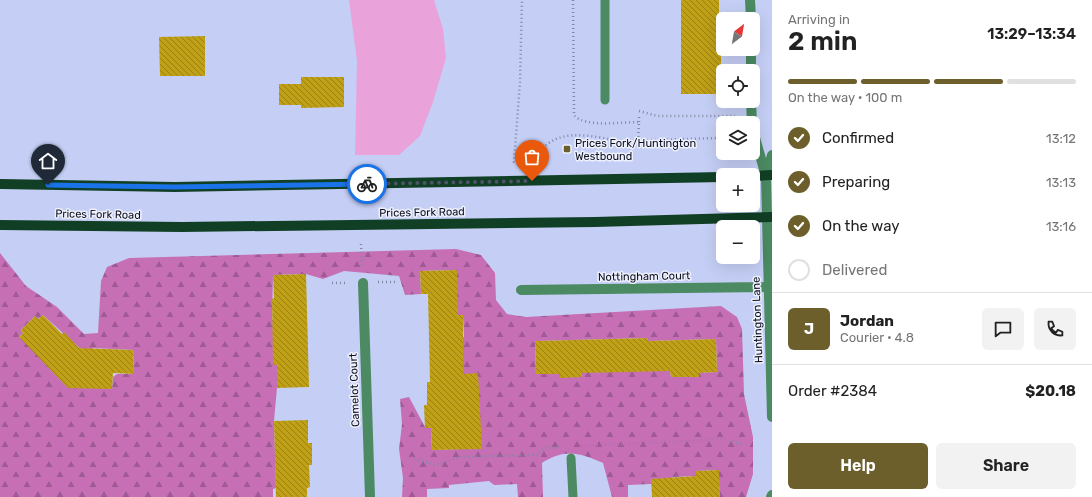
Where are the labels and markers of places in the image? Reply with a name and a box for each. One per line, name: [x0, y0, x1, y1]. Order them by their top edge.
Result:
place label: Prices Fork/Huntington Westbound: [575, 137, 696, 163]
pin: [515, 140, 549, 181]
pin: [31, 144, 65, 185]
marker: Prices Fork/Huntington Westbound: [562, 144, 572, 154]

